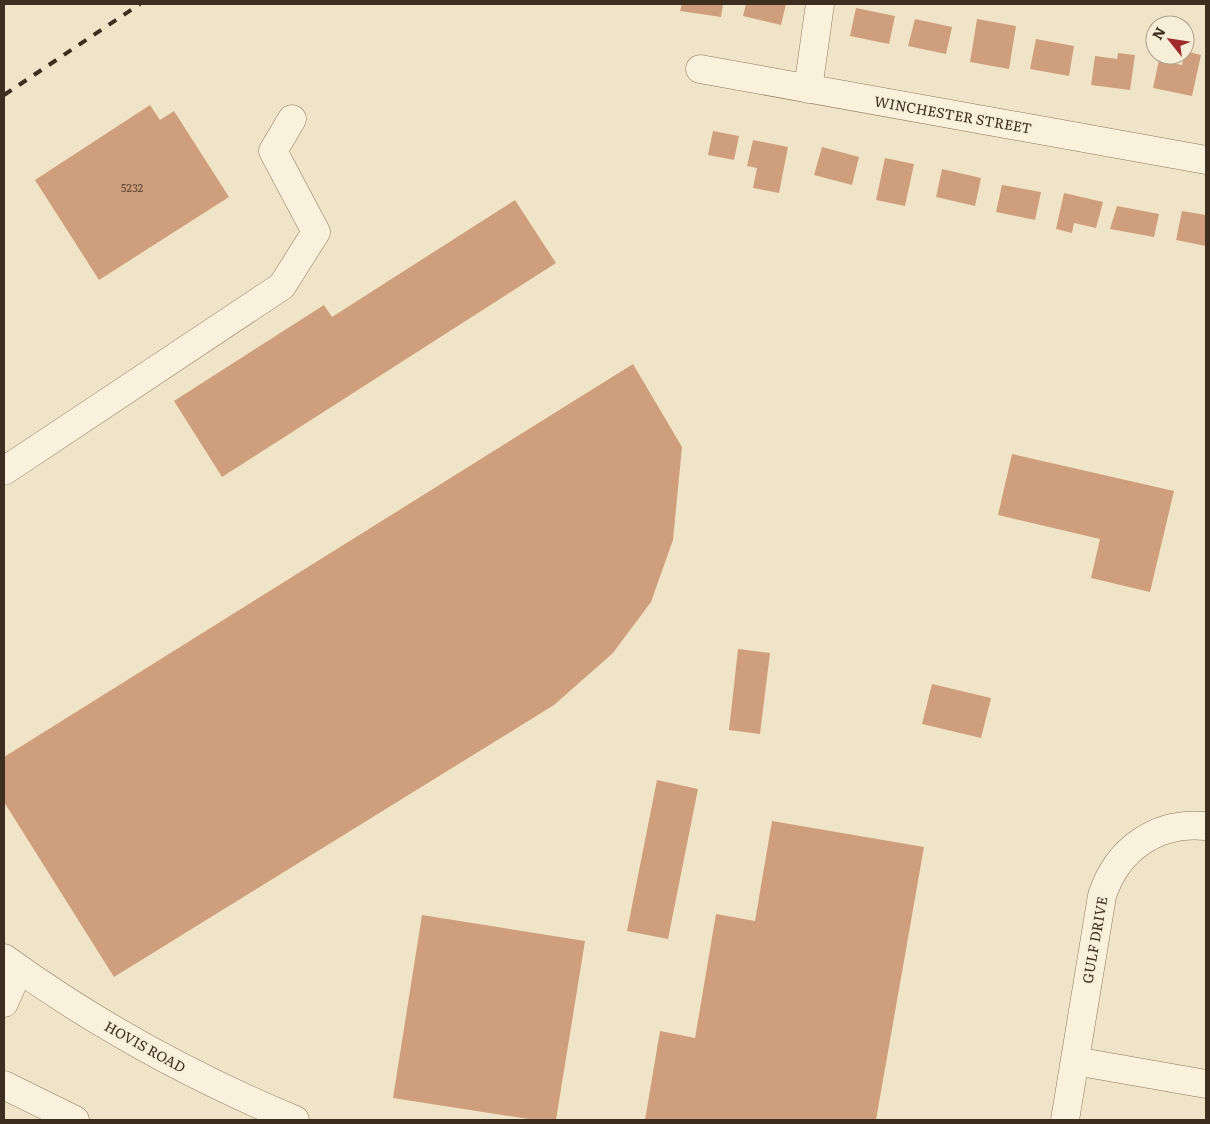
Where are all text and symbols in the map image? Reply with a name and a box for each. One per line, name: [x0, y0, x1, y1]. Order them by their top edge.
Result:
north arrow: [1145, 15, 1195, 65]
text: N: [1146, 23, 1170, 43]
street label: WINCHESTER STREET: [873, 90, 1034, 138]
house number: 5232: [121, 179, 144, 195]
street label: GULF DRIVE: [1077, 895, 1112, 985]
street label: HOVIS ROAD: [101, 1016, 190, 1077]

